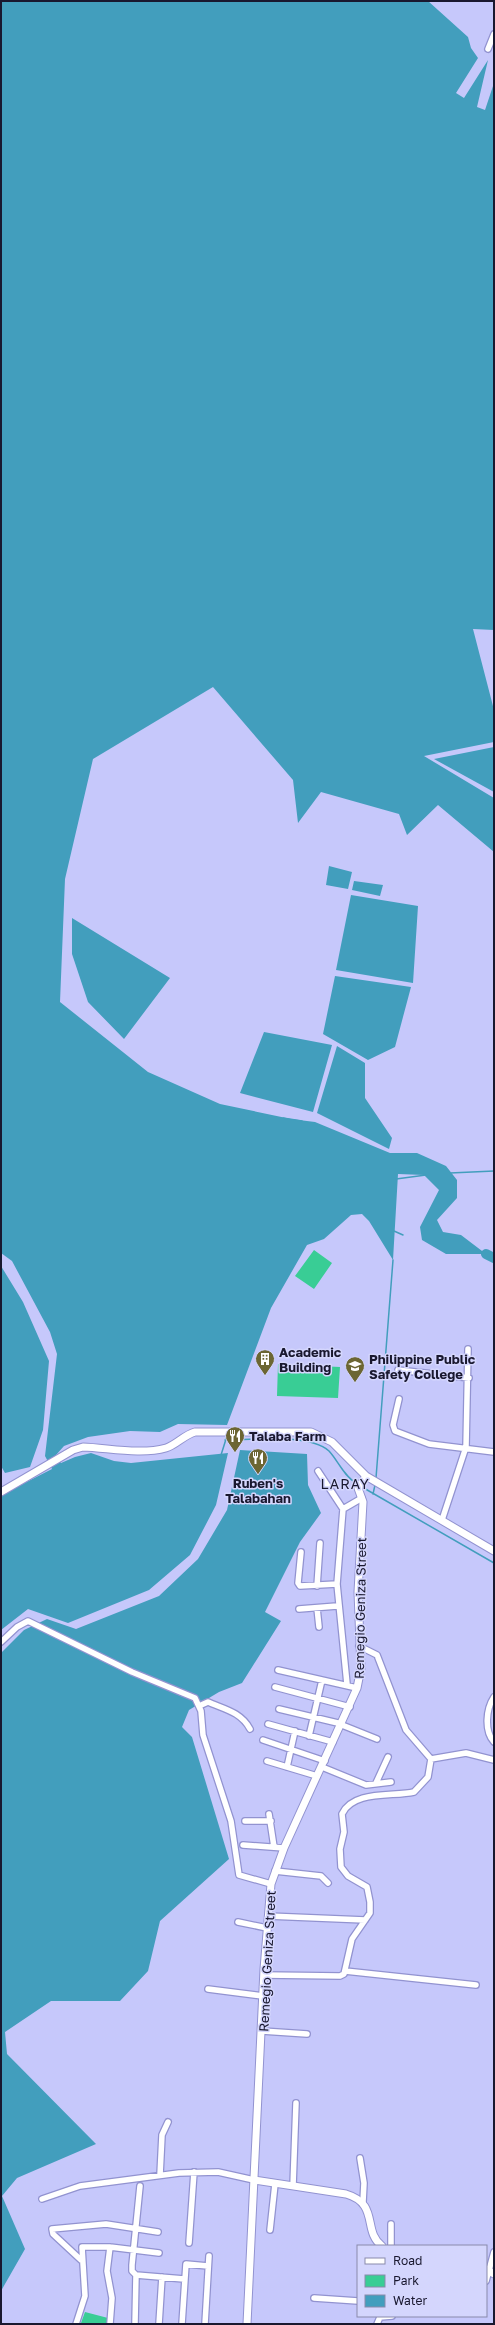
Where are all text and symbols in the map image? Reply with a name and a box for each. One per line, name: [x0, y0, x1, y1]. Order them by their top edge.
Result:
place label: Academic Building: [279, 1344, 342, 1375]
building icon: Academic Building: [254, 1348, 276, 1376]
place label: Philippine Public Safety College: [369, 1351, 476, 1382]
school or university icon: Philippine Public Safety College: [344, 1355, 366, 1383]
restaurant icon: Talaba Farm: [224, 1425, 246, 1453]
place label: Talaba Farm: [249, 1428, 326, 1444]
restaurant icon: Ruben's Talabahan: [247, 1447, 269, 1475]
place label: Ruben's Talabahan: [225, 1475, 291, 1506]
district label: LARAY: [320, 1475, 370, 1492]
street label: Remegio Geniza Street: [351, 1537, 369, 1679]
street label: Remegio Geniza Street: [255, 1890, 279, 2032]
legend: [357, 2245, 487, 2317]
text: Road: [393, 2253, 422, 2268]
text: Park: [393, 2273, 419, 2288]
text: Water: [393, 2293, 427, 2308]

